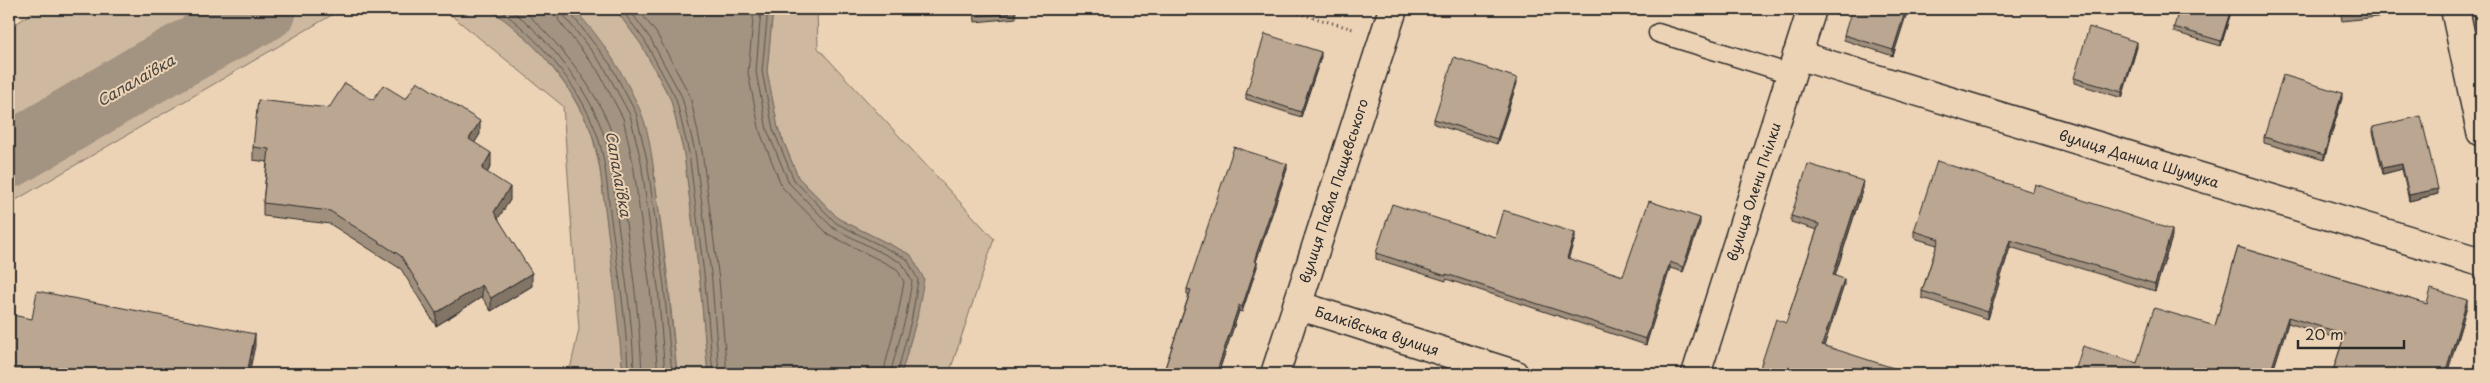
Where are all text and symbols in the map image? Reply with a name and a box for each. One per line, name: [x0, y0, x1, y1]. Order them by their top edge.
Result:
water label: Сапалаївка: [92, 48, 179, 111]
street label: вулиця Павла Пащевського: [1294, 96, 1373, 286]
street label: вулиця Олени Пчілки: [1721, 120, 1786, 264]
street label: вулиця Данила Шумука: [2056, 124, 2222, 193]
water label: Сапалаївка: [601, 129, 638, 219]
street label: Балківська вулиця: [1312, 301, 1442, 361]
scale bar: [2298, 318, 2404, 350]
text: 20 m: [2305, 322, 2344, 345]

